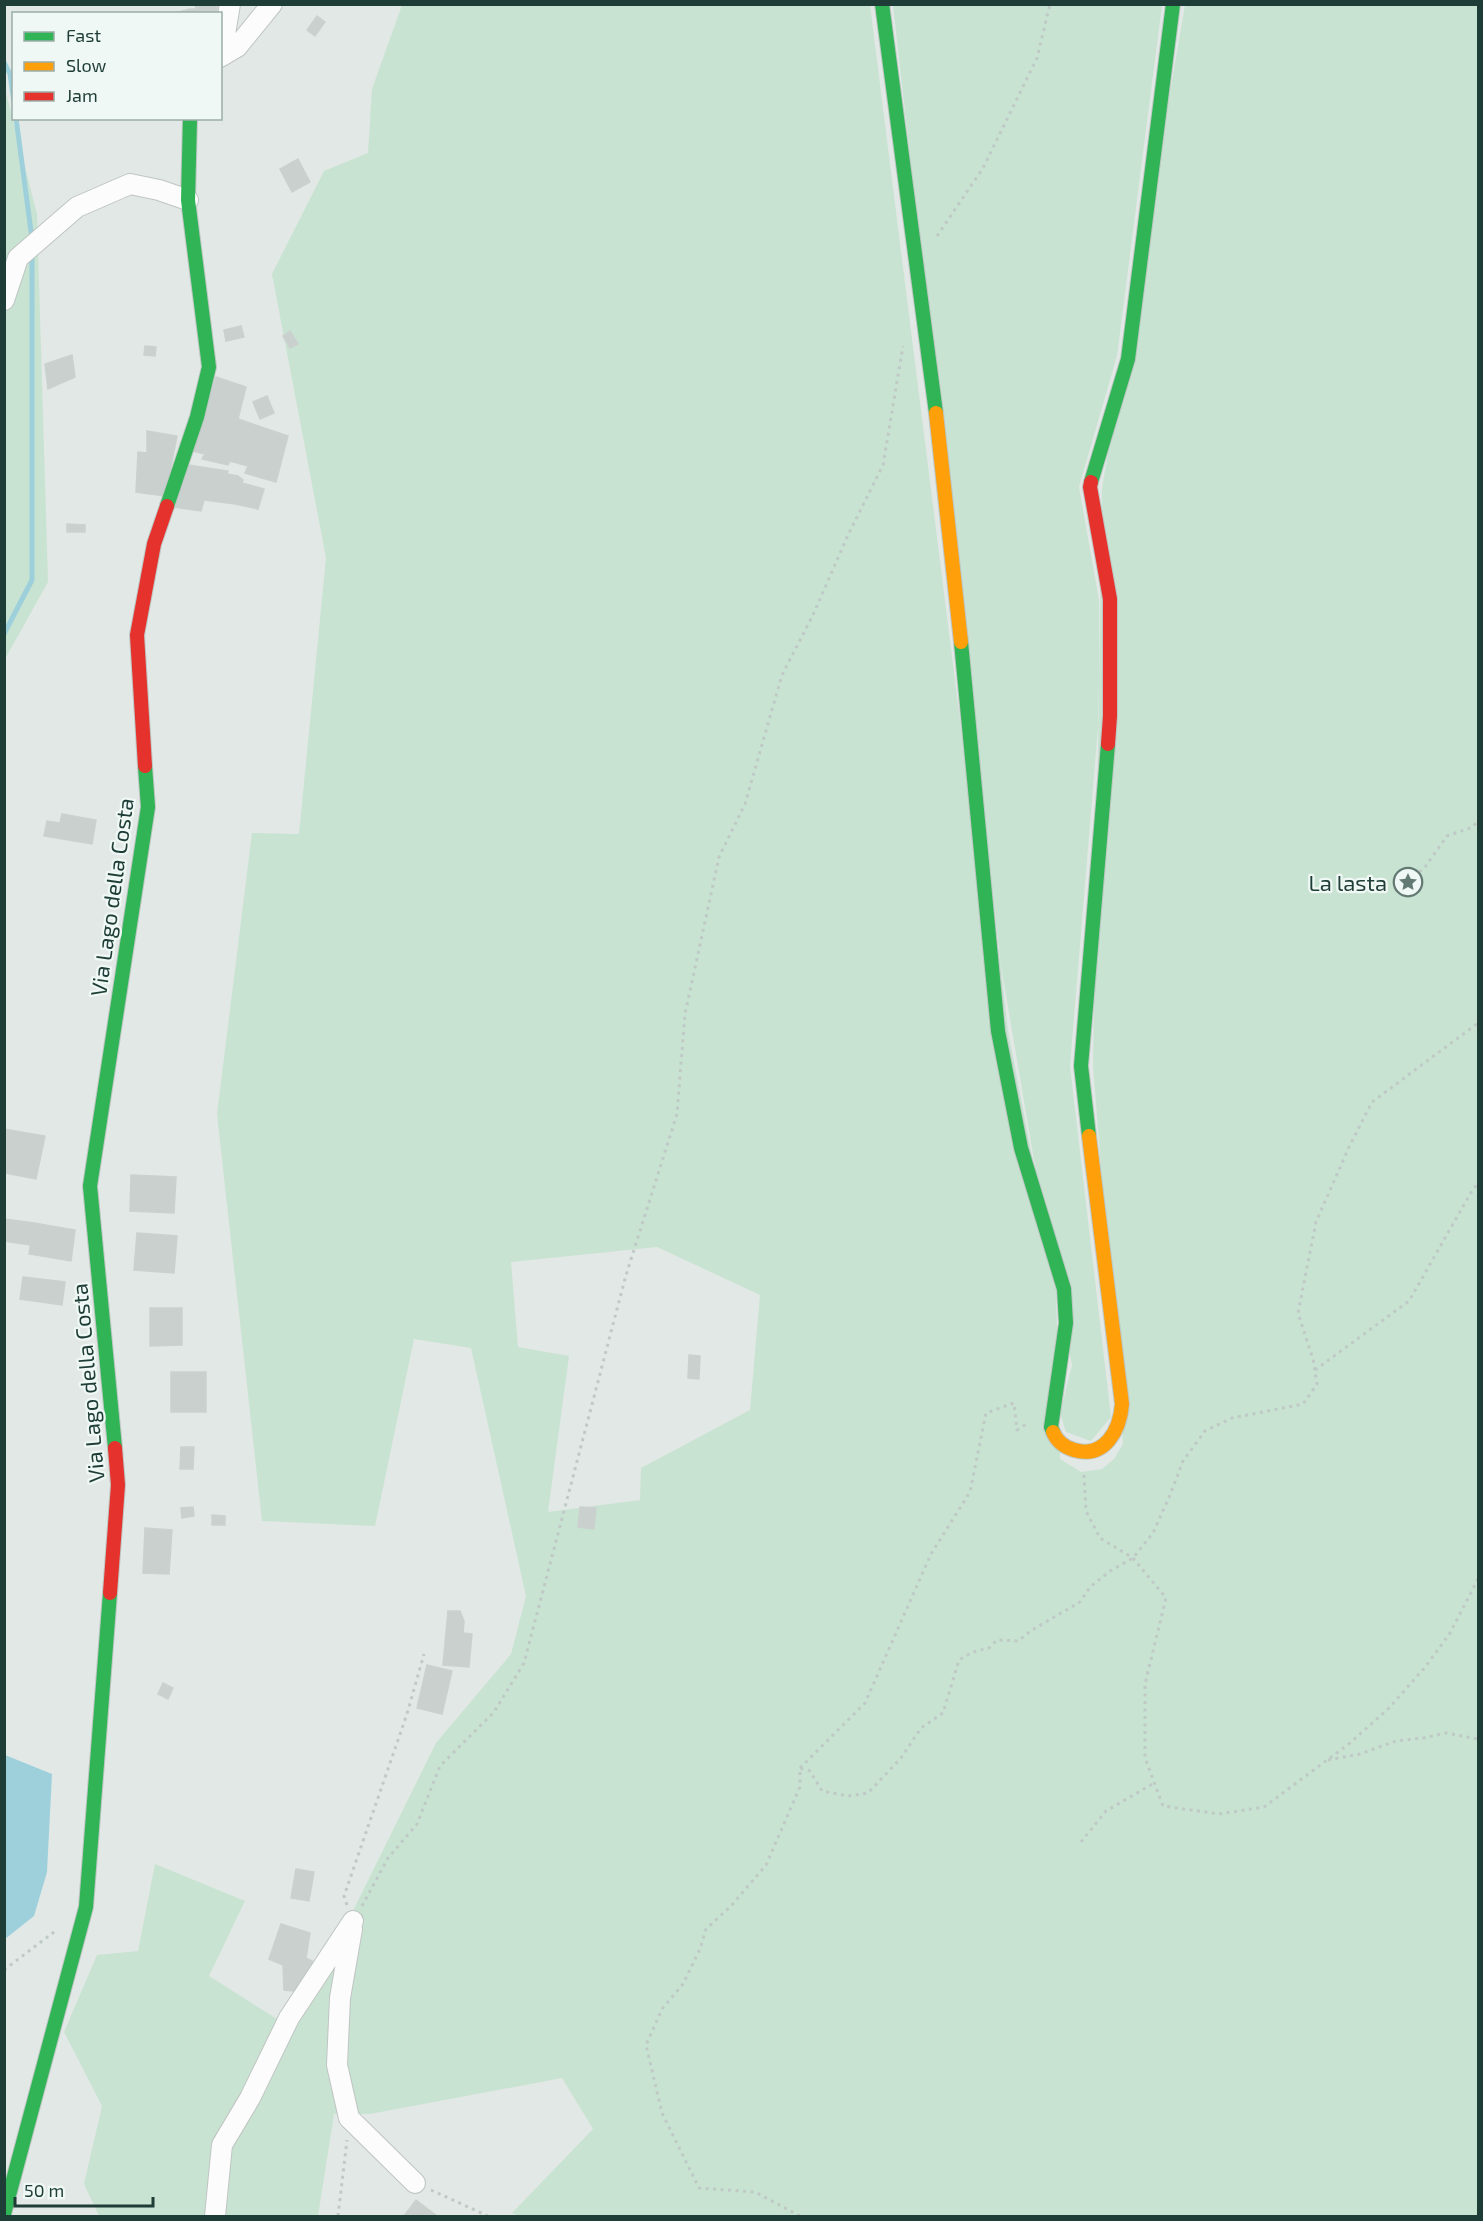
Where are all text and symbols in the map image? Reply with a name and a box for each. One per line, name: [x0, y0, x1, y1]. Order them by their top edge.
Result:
legend: [12, 12, 222, 120]
text: Fast: [66, 24, 101, 46]
text: Slow: [66, 54, 107, 76]
text: Jam: [66, 84, 98, 106]
street label: Via Lago della Costa: [84, 796, 138, 998]
place icon: La lasta: [1392, 866, 1424, 898]
place label: La lasta: [1308, 869, 1387, 895]
street label: Via Lago della Costa: [65, 1282, 109, 1484]
scale bar: [15, 2170, 153, 2208]
text: 50 m: [24, 2179, 64, 2201]

